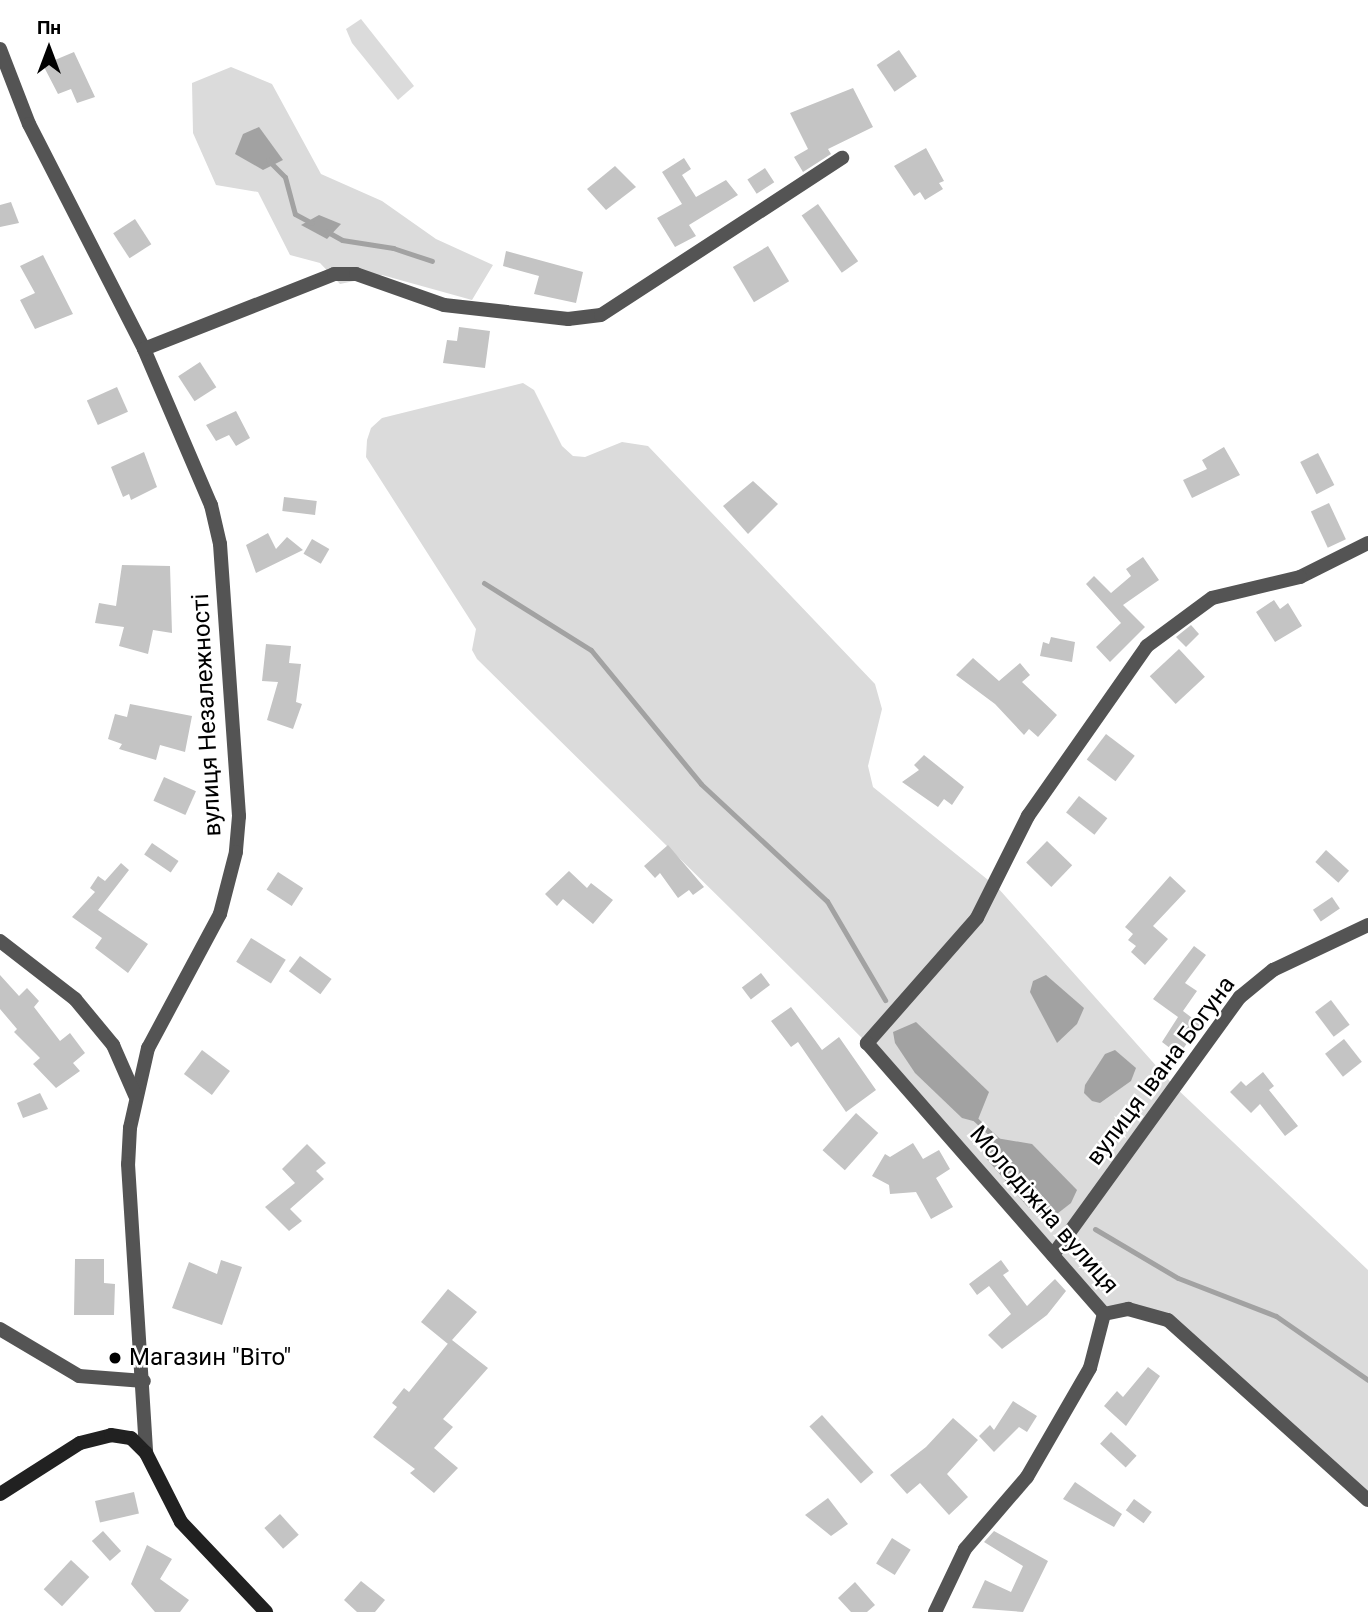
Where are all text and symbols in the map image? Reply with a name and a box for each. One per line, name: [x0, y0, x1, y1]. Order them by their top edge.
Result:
north arrow: [14, 14, 84, 84]
text: Пн: [37, 16, 61, 39]
street label: вулиця Незалежності: [186, 593, 228, 837]
street label: вулиця Івана Богуна: [1081, 971, 1241, 1171]
street label: Молодіжна вулиця: [963, 1120, 1125, 1300]
place label: Магазин "Віто": [129, 1344, 291, 1372]
marker: Магазин "Віто": [107, 1350, 123, 1366]

